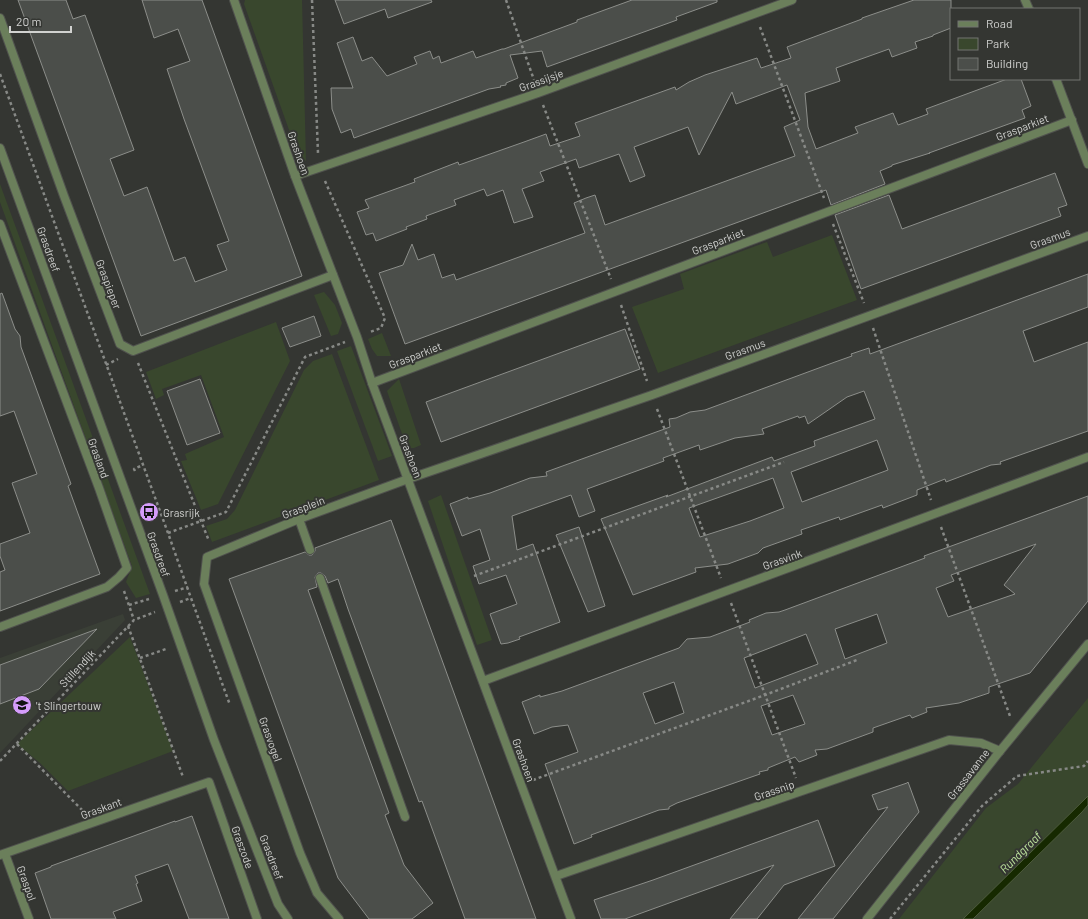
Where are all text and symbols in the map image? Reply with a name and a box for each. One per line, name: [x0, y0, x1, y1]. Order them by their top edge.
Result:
scale bar: [10, 8, 71, 34]
legend: [950, 8, 1080, 80]
text: 20 m: [16, 14, 42, 28]
text: Road: [986, 16, 1013, 30]
text: Park: [986, 36, 1010, 50]
text: Building: [986, 56, 1028, 70]
street label: Grassijsje: [517, 66, 565, 94]
street label: Grasparkiet: [994, 111, 1050, 143]
street label: Grashoen: [285, 129, 313, 177]
street label: Grasdreef: [35, 225, 63, 273]
street label: Grasparkiet: [690, 225, 746, 257]
street label: Grasmus: [1028, 225, 1072, 251]
street label: Graspieper: [94, 257, 124, 311]
street label: Grasmus: [723, 336, 767, 362]
street label: Grasparkiet: [387, 339, 443, 371]
street label: Grashoen: [397, 433, 425, 480]
street label: Grasland: [86, 436, 112, 480]
street label: Grasplein: [280, 493, 326, 521]
bus stop icon: Grasrijk: [138, 501, 160, 523]
place label: Grasrijk: [163, 506, 200, 519]
street label: Grasdreef: [145, 530, 173, 578]
street label: Grasvink: [761, 546, 804, 572]
street label: Stillendijk: [56, 646, 98, 690]
school or university icon: 't Slingertouw: [11, 694, 33, 716]
place label: 't Slingertouw: [36, 699, 101, 712]
street label: Grasvogel: [257, 715, 285, 763]
street label: Grashoen: [510, 737, 538, 784]
street label: Grassavanne: [944, 746, 992, 802]
street label: Grassnip: [752, 777, 796, 803]
street label: Graskant: [79, 795, 123, 821]
street label: Graszode: [229, 824, 257, 870]
water label: Rundgraaf: [996, 828, 1044, 876]
street label: Grasdreef: [257, 833, 287, 881]
street label: Graspol: [15, 864, 39, 902]

